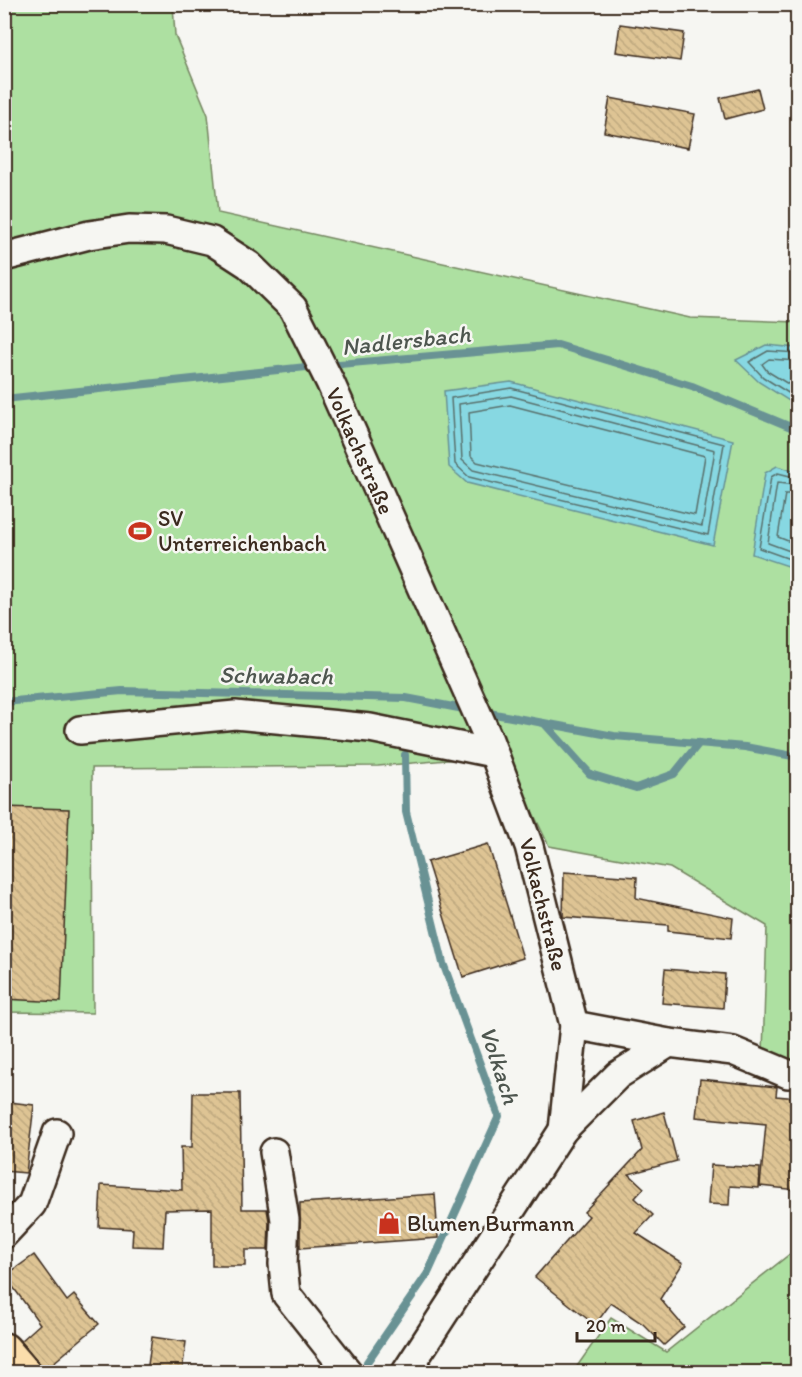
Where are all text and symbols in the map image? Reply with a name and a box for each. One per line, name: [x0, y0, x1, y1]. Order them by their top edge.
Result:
water label: Nadlersbach: [340, 319, 473, 361]
street label: Volkachstraße: [321, 383, 400, 518]
place label: SV Unterreichenbach: [158, 505, 326, 557]
sports icon: SV Unterreichenbach: [127, 518, 153, 544]
water label: Schwabach: [219, 660, 333, 690]
street label: Volkachstraße: [514, 834, 573, 974]
water label: Volkach: [474, 1022, 527, 1109]
shop icon: Blumen Burmann: [376, 1210, 402, 1236]
place label: Blumen Burmann: [407, 1210, 575, 1237]
scale bar: [577, 1305, 655, 1343]
text: 20 m: [586, 1315, 626, 1337]

